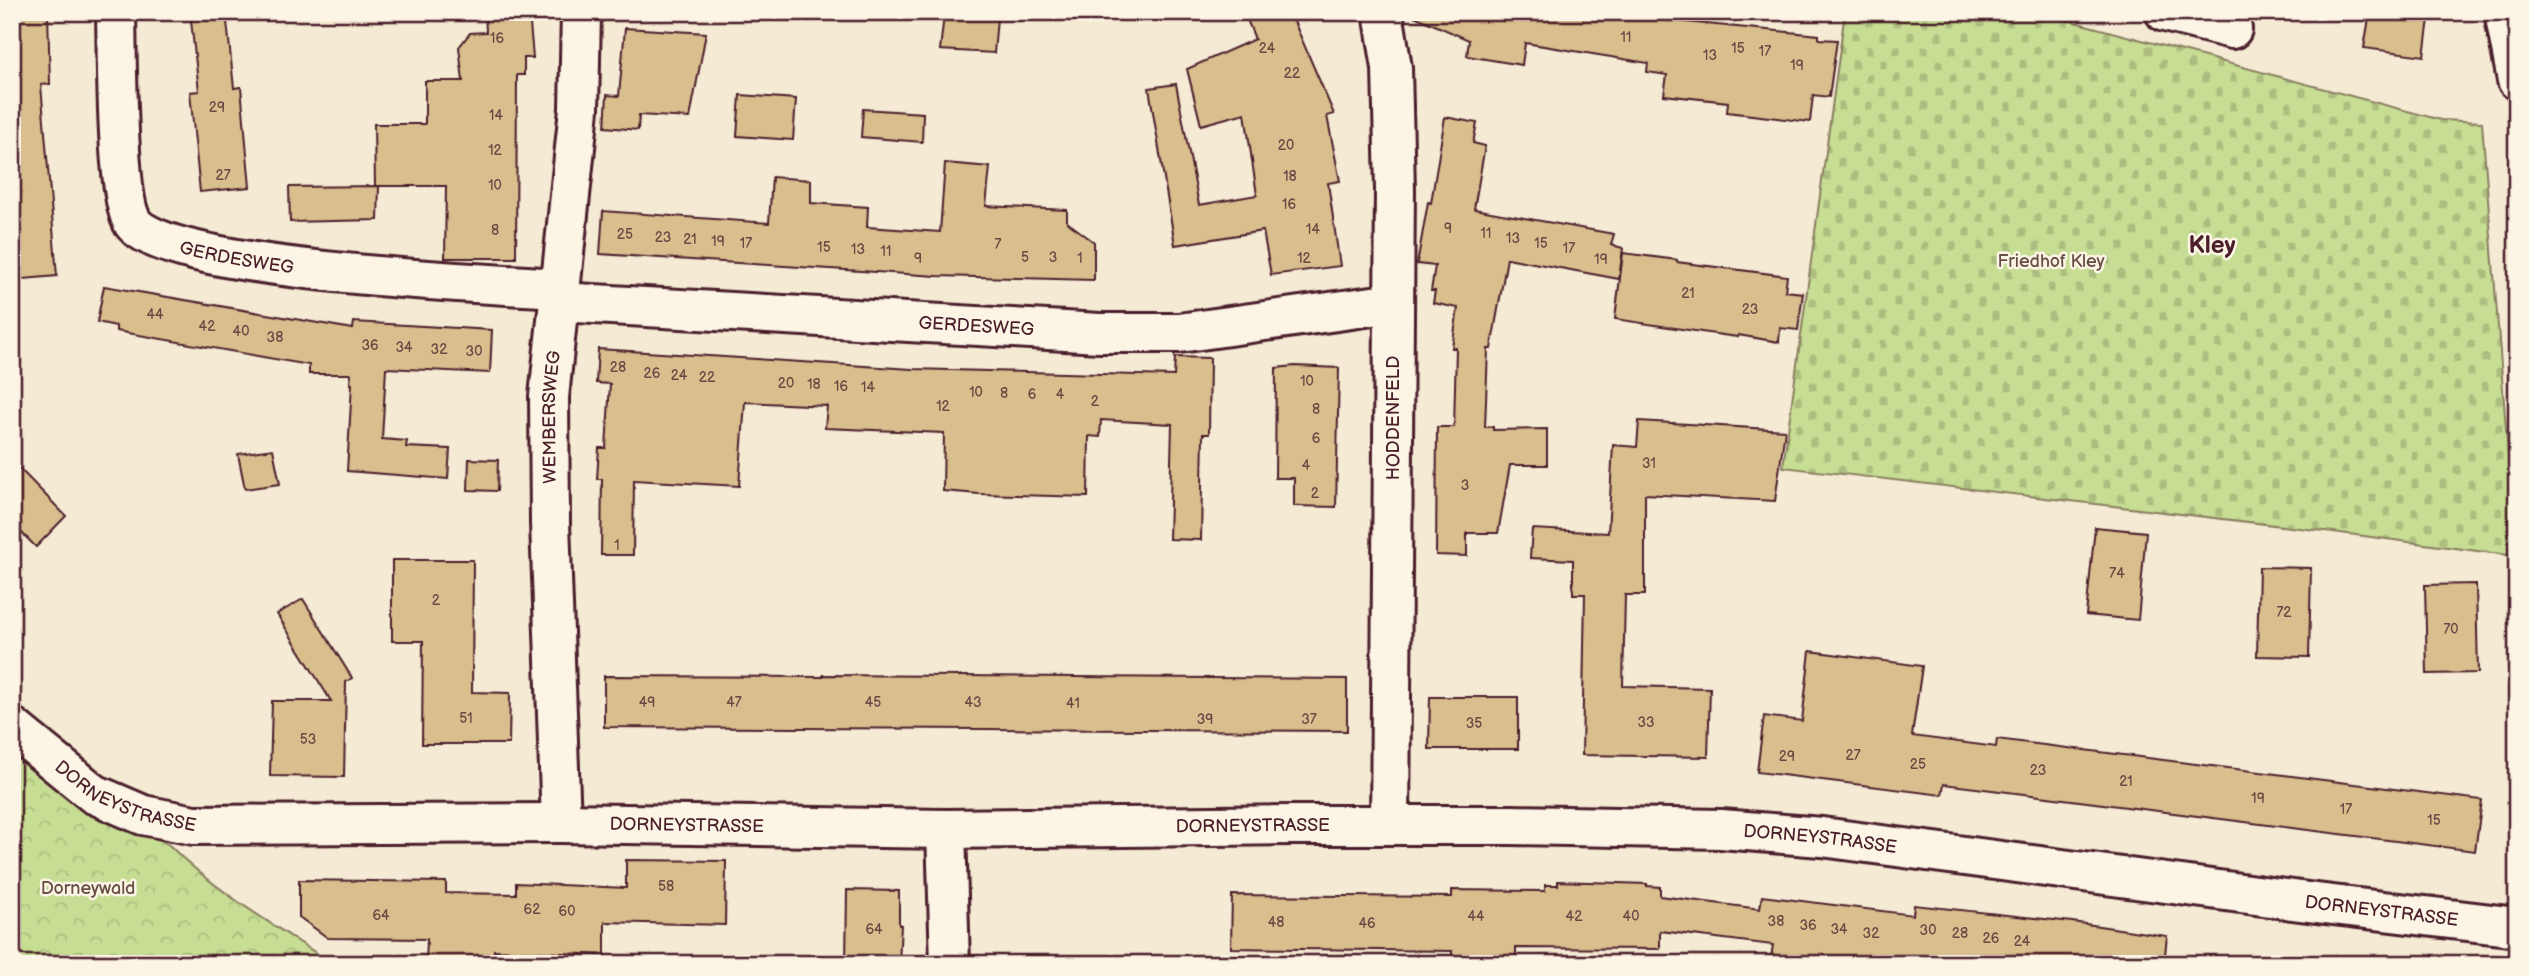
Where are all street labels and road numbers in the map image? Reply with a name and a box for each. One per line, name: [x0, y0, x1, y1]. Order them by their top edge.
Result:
street label: GERDESWEG: [177, 237, 295, 278]
street label: GERDESWEG: [918, 313, 1035, 340]
street label: WEMBERSWEG: [539, 350, 565, 484]
street label: HODDENFELD: [1383, 356, 1404, 480]
street label: DORNEYSTRASSE: [51, 756, 198, 836]
street label: DORNEYSTRASSE: [609, 814, 764, 837]
street label: DORNEYSTRASSE: [1175, 815, 1330, 837]
street label: DORNEYSTRASSE: [1743, 821, 1898, 858]
street label: DORNEYSTRASSE: [2304, 892, 2459, 931]

